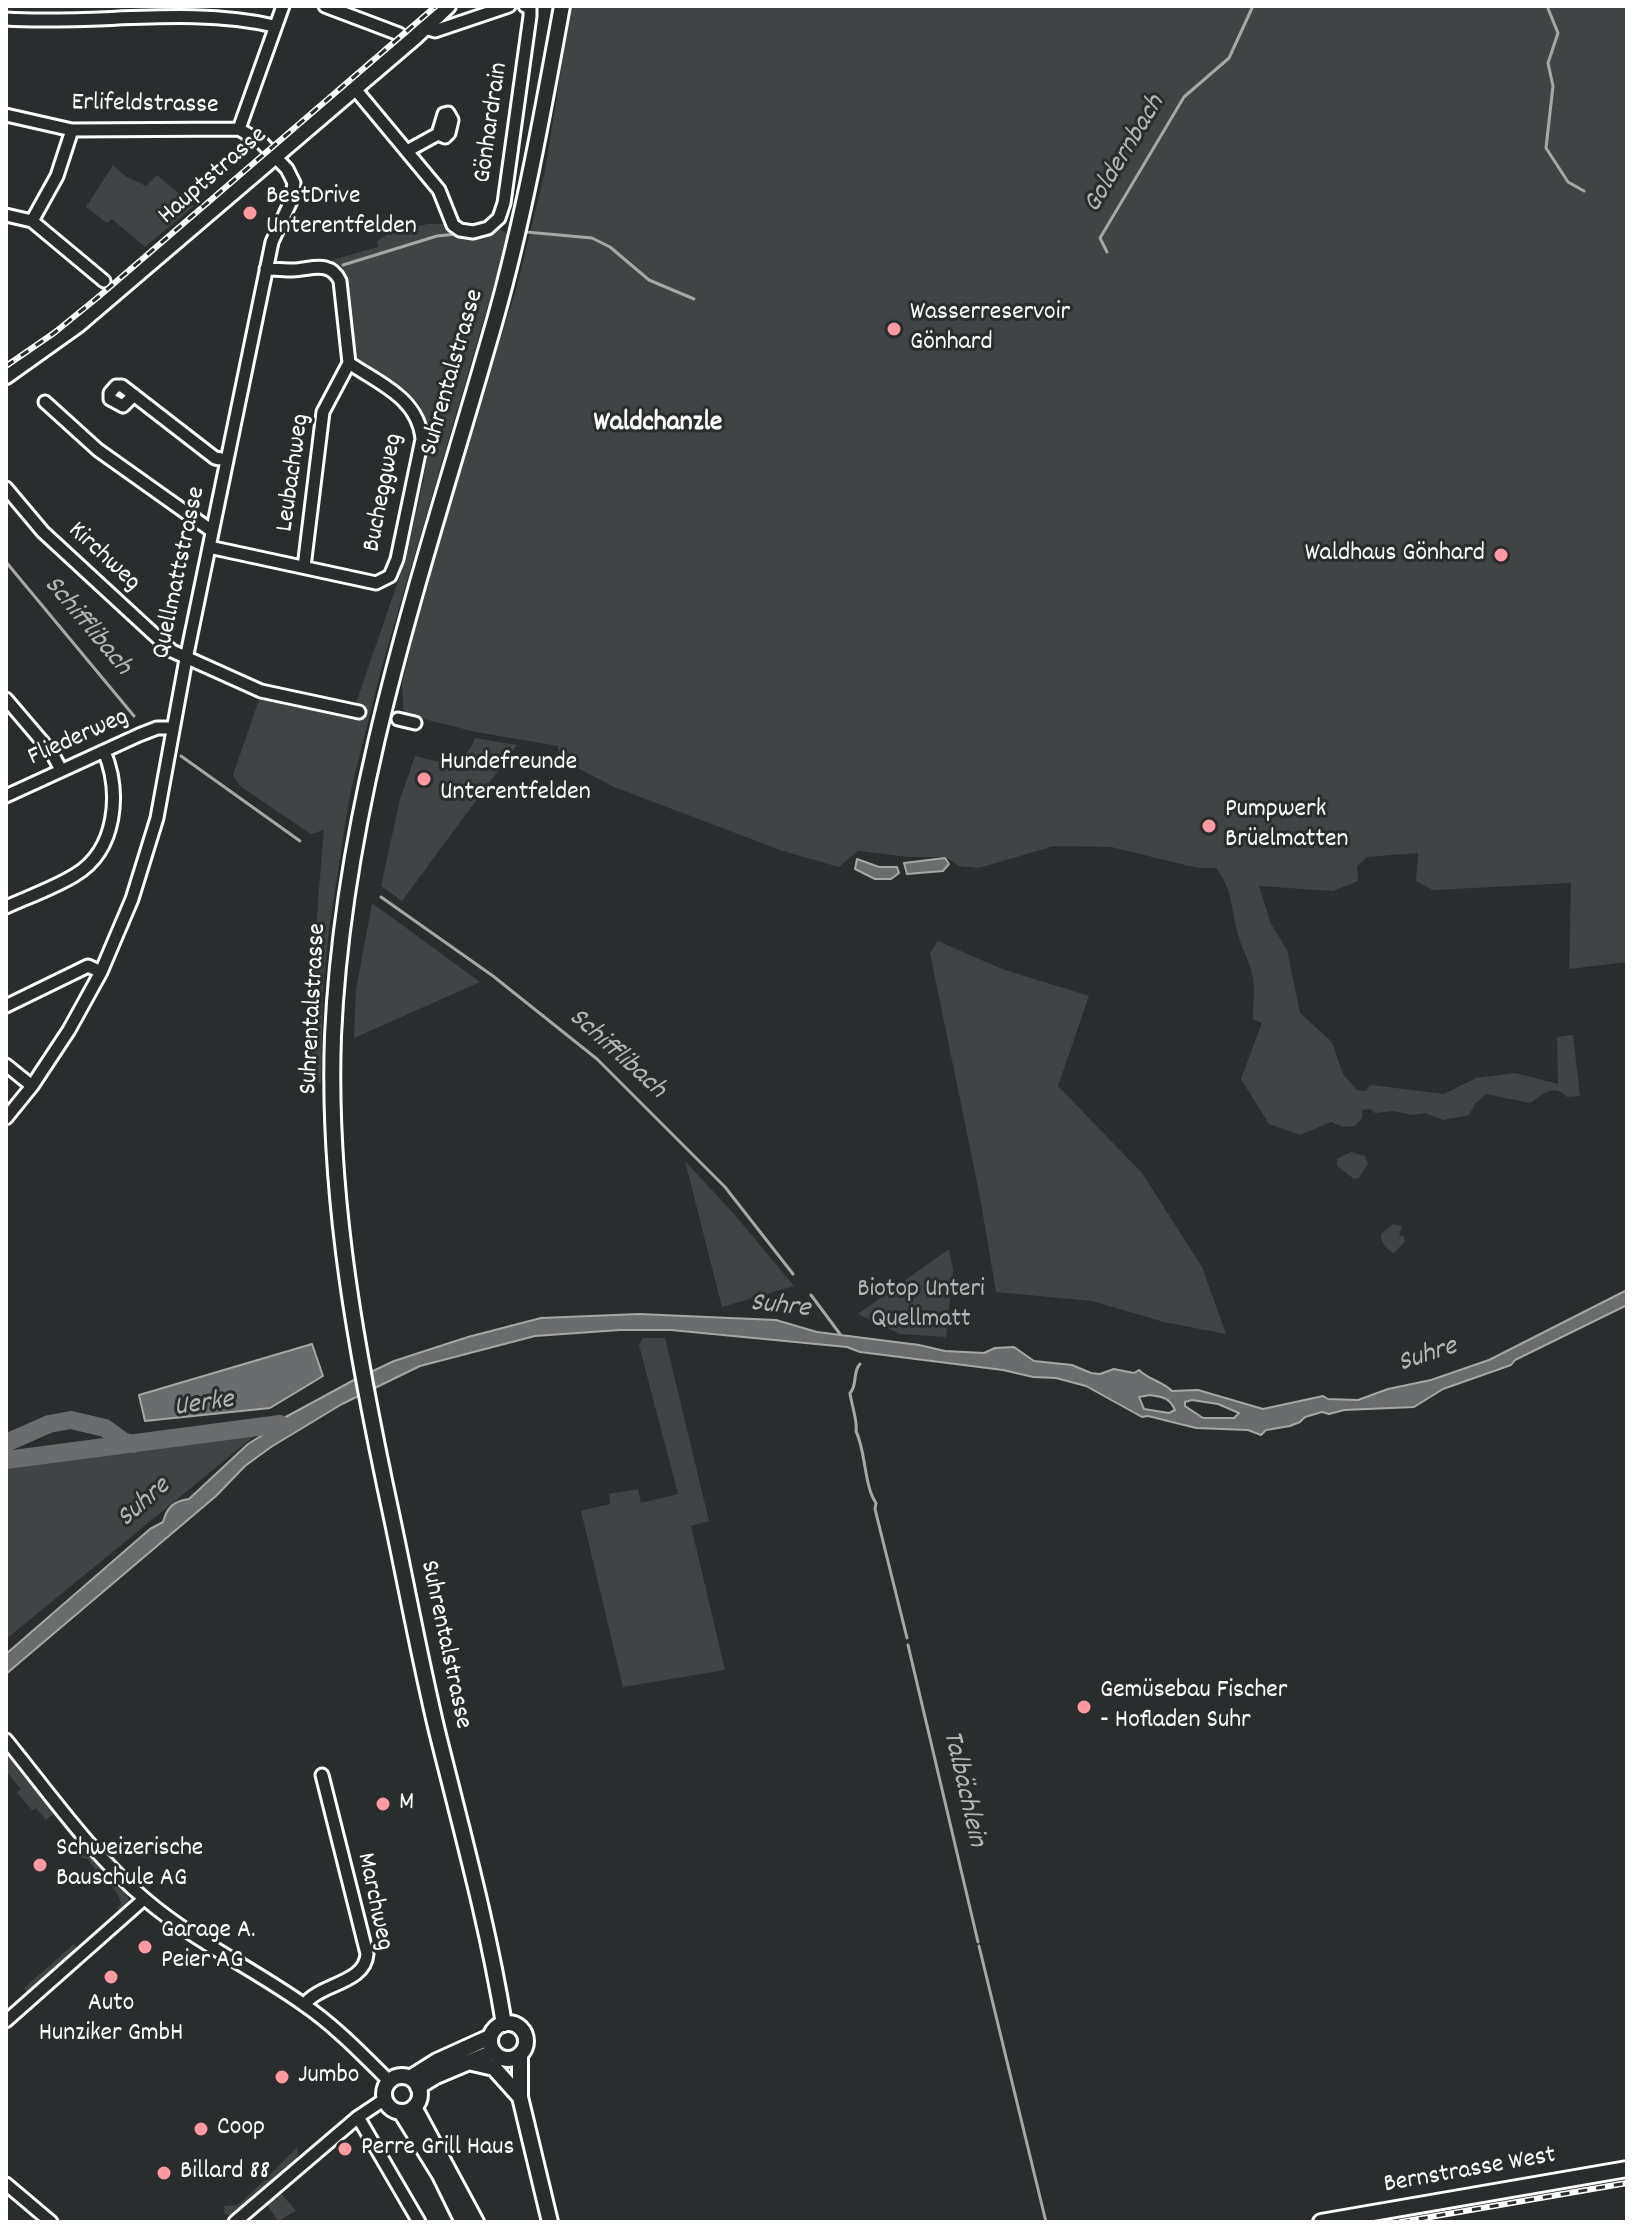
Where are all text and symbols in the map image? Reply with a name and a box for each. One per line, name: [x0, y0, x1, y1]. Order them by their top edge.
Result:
street label: Gönhardrain: [469, 61, 517, 185]
street label: Erlifeldstrasse: [71, 89, 219, 123]
water label: Goldernbach: [1078, 90, 1174, 220]
street label: Hauptstrasse: [153, 121, 275, 233]
place label: BestDrive Unterentfelden: [266, 182, 417, 244]
marker: BestDrive Unterentfelden: [241, 204, 259, 222]
street label: Suhrentalstrasse: [415, 286, 493, 460]
place label: Wasserreservoir Gönhard: [910, 298, 1070, 360]
marker: Wasserreservoir Gönhard: [885, 320, 903, 338]
district label: Waldchanzle: [594, 408, 722, 442]
street label: Leubachweg: [271, 412, 319, 534]
street label: Bucheggweg: [358, 431, 412, 555]
street label: Quellmattstrasse: [148, 484, 214, 662]
street label: Kirchweg: [60, 516, 146, 600]
place label: Waldhaus Gönhard: [1305, 539, 1485, 571]
marker: Waldhaus Gönhard: [1492, 546, 1510, 564]
water label: Schifflibach: [35, 570, 137, 684]
street label: Fliederweg: [24, 703, 134, 775]
place label: Hundefreunde Unterentfelden: [440, 748, 591, 810]
marker: Hundefreunde Unterentfelden: [415, 770, 433, 788]
place label: Pumpwerk Brüelmatten: [1225, 795, 1348, 856]
marker: Pumpwerk Brüelmatten: [1200, 817, 1218, 835]
street label: Suhrentalstrasse: [295, 923, 335, 1095]
water label: Schifflibach: [560, 1002, 672, 1108]
park label: Biotop Unteri Quellmatt: [857, 1275, 985, 1336]
water label: Suhre: [748, 1288, 812, 1328]
water label: Suhre: [1394, 1332, 1462, 1382]
water label: Uerke: [172, 1385, 236, 1427]
water label: Suhre: [111, 1472, 179, 1536]
street label: Suhrentalstrasse: [411, 1558, 477, 1732]
place label: Gemüsebau Fischer - Hofladen Suhr: [1100, 1676, 1287, 1738]
marker: Gemüsebau Fischer - Hofladen Suhr: [1075, 1698, 1093, 1716]
water label: Talbächlein: [932, 1728, 992, 1850]
place label: M: [399, 1788, 414, 1820]
marker: M: [374, 1795, 392, 1813]
place label: Schweizerische Bauschule AG: [56, 1834, 203, 1896]
street label: Marchweg: [347, 1850, 399, 1954]
marker: Schweizerische Bauschule AG: [31, 1856, 49, 1874]
place label: Garage A. Peier AG: [161, 1916, 255, 1978]
marker: Garage A. Peier AG: [136, 1938, 154, 1956]
marker: Auto Hunziker GmbH: [102, 1968, 120, 1986]
place label: Auto Hunziker GmbH: [39, 1989, 183, 2050]
place label: Jumbo: [298, 2061, 359, 2093]
marker: Jumbo: [273, 2068, 291, 2086]
place label: Coop: [217, 2113, 265, 2145]
marker: Coop: [192, 2120, 210, 2138]
place label: Perre Grill Haus: [361, 2133, 514, 2165]
marker: Perre Grill Haus: [336, 2140, 354, 2158]
street label: Bernstrasse West: [1382, 2142, 1558, 2202]
place label: Billard 88: [180, 2157, 270, 2189]
marker: Billard 88: [155, 2164, 173, 2182]

